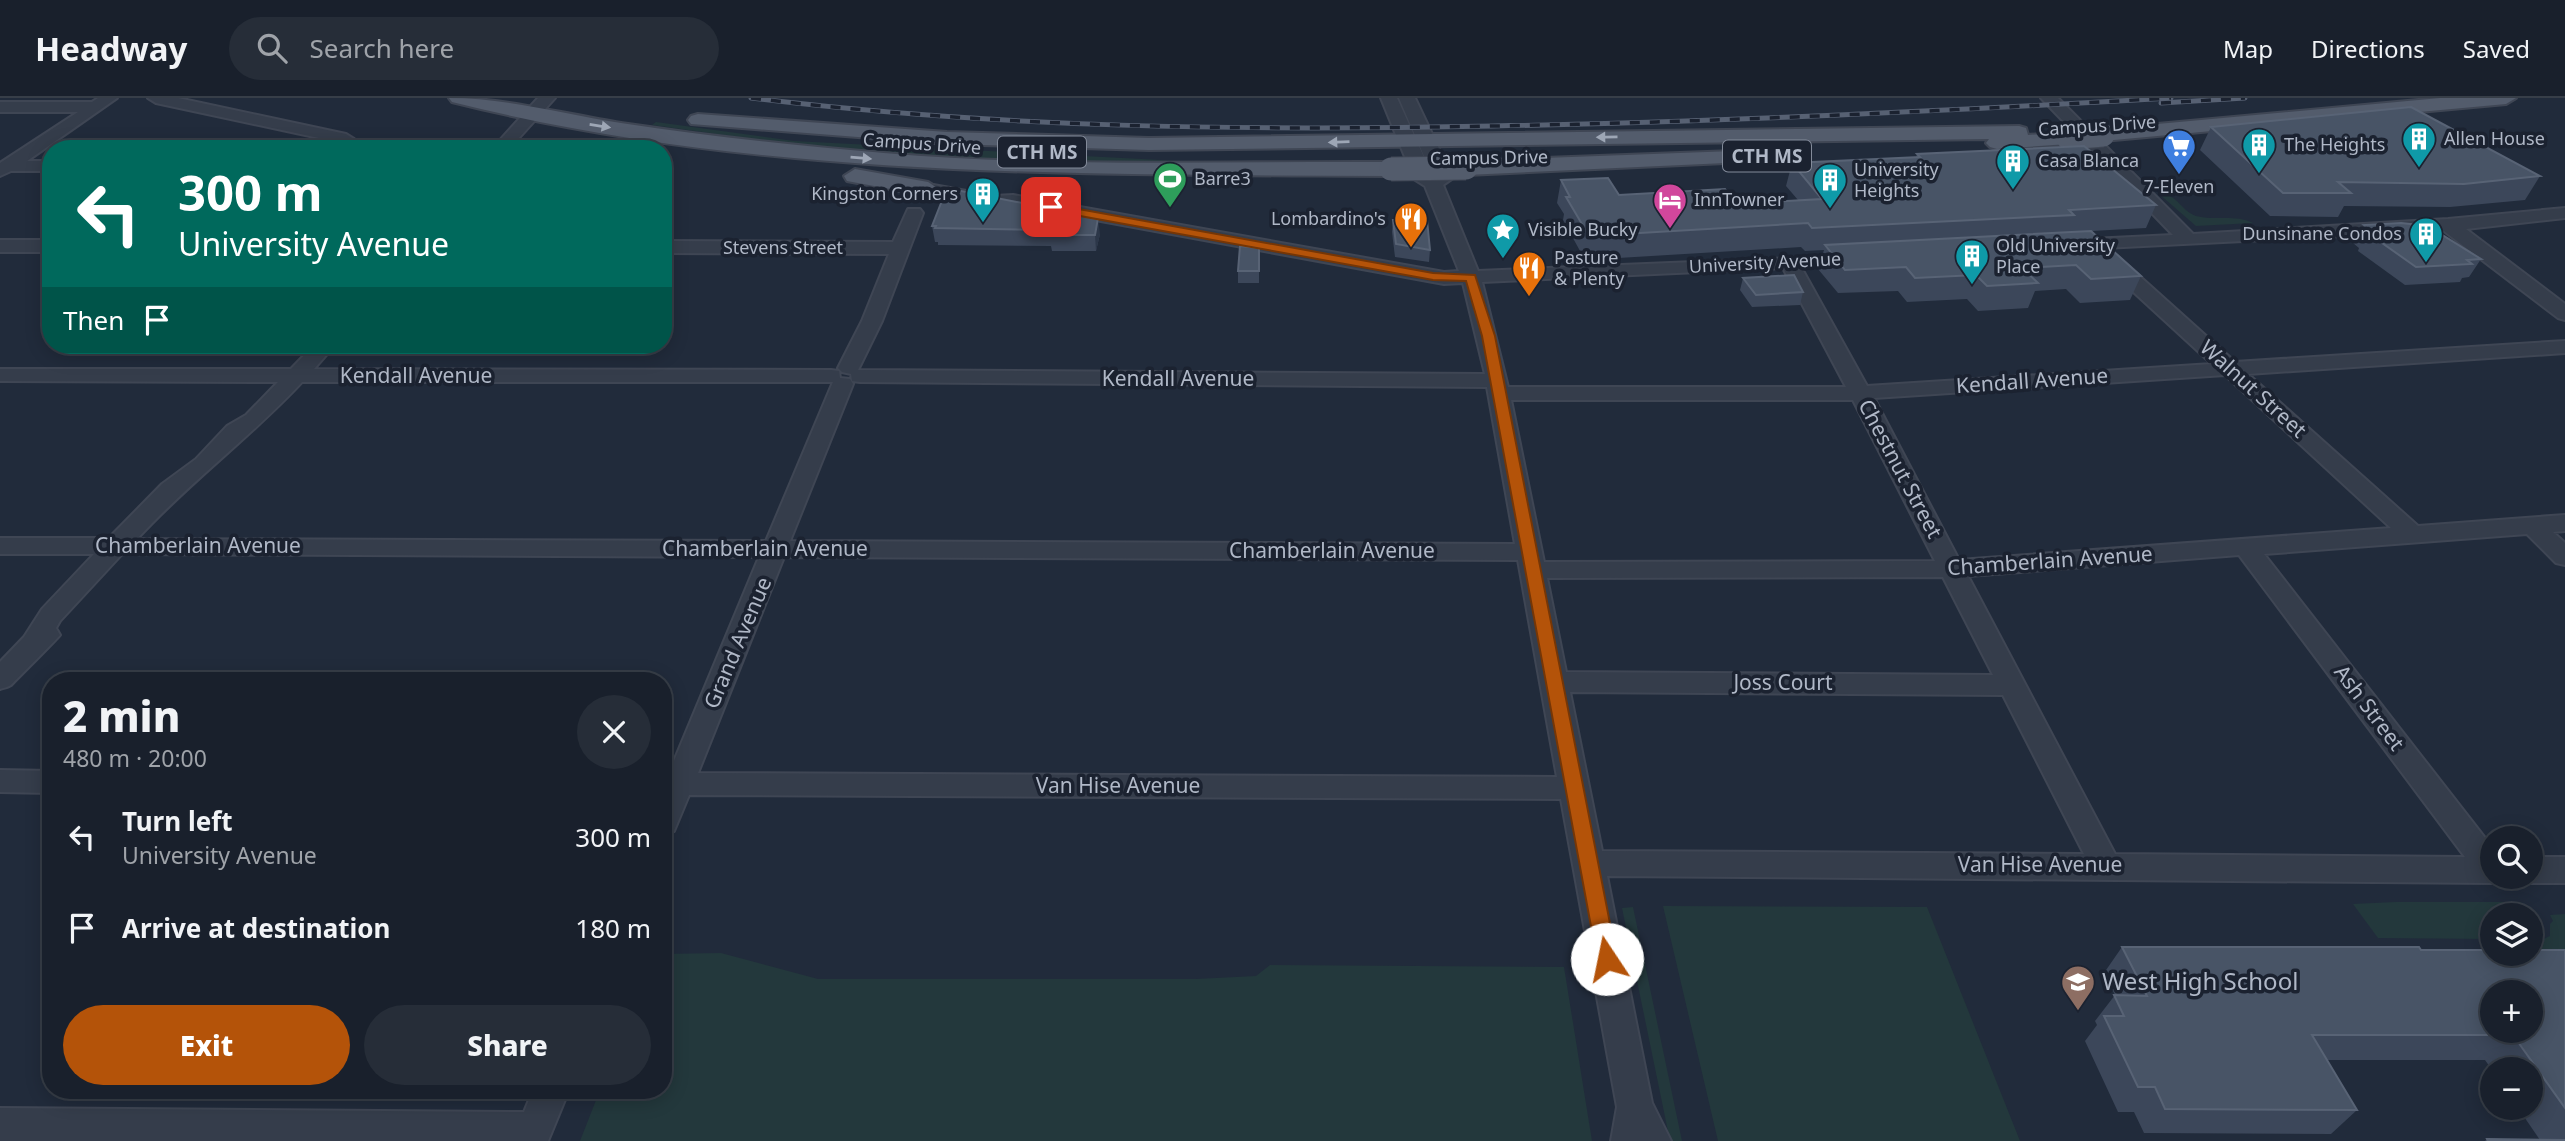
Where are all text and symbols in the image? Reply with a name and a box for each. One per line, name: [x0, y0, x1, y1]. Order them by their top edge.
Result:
search box: [229, 17, 719, 80]
text: Headway: [35, 26, 187, 71]
icon: search: [253, 29, 291, 67]
text: Search here: [309, 30, 454, 66]
text: Map: [2223, 32, 2273, 65]
text: Directions: [2311, 32, 2425, 65]
text: Saved: [2463, 32, 2530, 65]
street label: Campus Drive: [2037, 109, 2157, 141]
building icon: Allen House: [2400, 120, 2438, 169]
one-way arrow: [590, 121, 612, 132]
building icon: The Heights: [2240, 126, 2278, 175]
place label: Allen House: [2444, 126, 2545, 150]
street label: Campus Drive: [862, 127, 982, 159]
supermarket icon: 7-Eleven: [2160, 127, 2198, 176]
one-way arrow: [1596, 131, 1618, 143]
place label: The Heights: [2284, 132, 2385, 156]
road number: CTH MS: [998, 136, 1086, 168]
one-way arrow: [1328, 136, 1350, 147]
road number: CTH MS: [1723, 141, 1811, 172]
building icon: Casa Blanca: [1994, 142, 2032, 191]
street label: Campus Drive: [1430, 144, 1548, 170]
place label: Casa Blanca: [2038, 148, 2139, 172]
one-way arrow: [850, 153, 872, 164]
place label: University Heights: [1854, 157, 1939, 202]
text: 300 m: [178, 159, 323, 225]
sports icon: Barre3: [1151, 160, 1189, 209]
building icon: University Heights: [1811, 161, 1849, 210]
place label: Barre3: [1194, 166, 1251, 190]
icon: left: [63, 168, 154, 259]
place label: 7-Eleven: [2144, 174, 2214, 198]
building icon: Kingston Corners: [964, 175, 1002, 224]
pin: [1021, 177, 1081, 237]
place label: Kingston Corners: [811, 181, 958, 205]
hotel icon: InnTowner: [1651, 181, 1689, 230]
place label: InnTowner: [1694, 187, 1785, 211]
icon: arrive: [1032, 188, 1070, 226]
restaurant icon: Lombardino's: [1392, 200, 1430, 249]
place label: Lombardino's: [1271, 206, 1386, 230]
place icon: Visible Bucky: [1484, 211, 1522, 260]
building icon: Dunsinane Condos: [2407, 215, 2445, 264]
place label: Visible Bucky: [1528, 217, 1638, 241]
place label: Dunsinane Condos: [2242, 221, 2402, 245]
text: University Avenue: [178, 222, 449, 265]
place label: Old University Place: [1996, 233, 2116, 278]
street label: Stevens Street: [723, 235, 844, 259]
building icon: Old University Place: [1953, 237, 1991, 286]
place label: Pasture & Plenty: [1554, 245, 1625, 290]
street label: University Avenue: [1688, 246, 1842, 278]
restaurant icon: Pasture & Plenty: [1510, 249, 1548, 298]
icon: arrive: [138, 301, 176, 339]
text: Then: [63, 302, 124, 338]
street label: Walnut Street: [2195, 333, 2313, 444]
street label: Kendall Avenue: [340, 361, 492, 389]
street label: Kendall Avenue: [1955, 361, 2109, 399]
street label: Kendall Avenue: [1102, 364, 1254, 392]
street label: Chestnut Street: [1853, 394, 1949, 543]
street label: Chamberlain Avenue: [95, 531, 301, 559]
street label: Chamberlain Avenue: [662, 534, 868, 562]
street label: Chamberlain Avenue: [1229, 536, 1435, 564]
street label: Chamberlain Avenue: [1946, 539, 2154, 581]
street label: Grand Avenue: [697, 573, 777, 713]
street label: Ash Street: [2328, 659, 2411, 756]
street label: Joss Court: [1731, 668, 1833, 696]
text: 2 min: [63, 687, 180, 744]
button: close: [577, 695, 651, 769]
text: 480 m · 20:00: [63, 742, 207, 774]
street label: Van Hise Avenue: [1036, 771, 1200, 799]
text: Turn left: [122, 803, 233, 839]
icon: left: [63, 818, 101, 856]
text: 300 m: [575, 819, 651, 855]
map controls: [2480, 826, 2543, 1120]
button: search: [2480, 826, 2543, 889]
text: University Avenue: [122, 839, 317, 871]
street label: Van Hise Avenue: [1958, 850, 2122, 878]
button: layers: [2480, 903, 2543, 966]
icon: arrive: [63, 909, 101, 947]
text: Arrive at destination: [122, 910, 391, 946]
text: 180 m: [575, 910, 651, 946]
position arrow: [1570, 922, 1644, 996]
school or university icon: West High School: [2059, 963, 2097, 1012]
place label: West High School: [2102, 964, 2298, 997]
button: +: [2480, 980, 2543, 1043]
button: Exit: [63, 1005, 350, 1085]
button: Share: [364, 1005, 651, 1085]
button: −: [2480, 1057, 2543, 1120]

